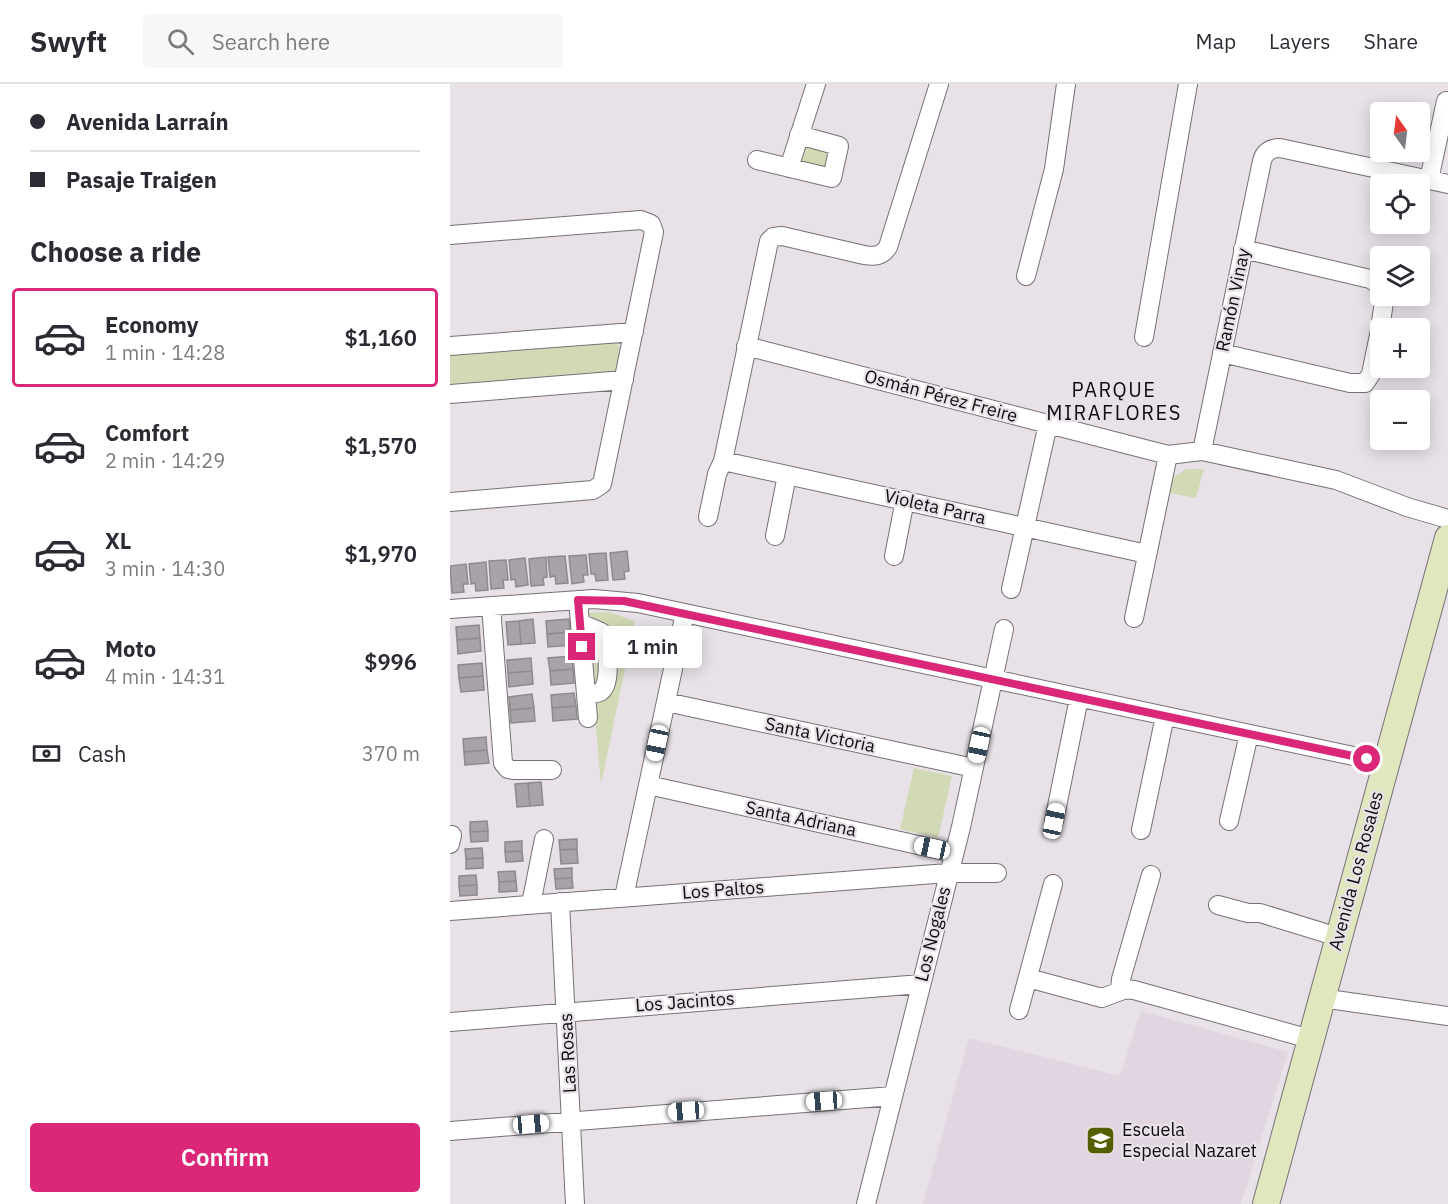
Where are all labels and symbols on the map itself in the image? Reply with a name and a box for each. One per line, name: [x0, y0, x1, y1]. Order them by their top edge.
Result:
north arrow: [1370, 102, 1430, 162]
street label: Ramón Vinay: [1210, 246, 1255, 354]
street label: Osmán Pérez Freire: [862, 364, 1020, 427]
district label: PARQUE MIRAFLORES: [1046, 376, 1182, 426]
street label: Violeta Parra: [882, 484, 989, 529]
callout: 1 min: [603, 626, 702, 668]
route end: [568, 633, 595, 660]
street label: Santa Victoria: [763, 712, 878, 757]
car: [644, 724, 670, 762]
car: [966, 726, 992, 764]
route start: [1353, 745, 1380, 772]
street label: Avenida Los Rosales: [1323, 789, 1388, 953]
street label: Santa Adriana: [743, 796, 859, 842]
car: [1041, 802, 1067, 840]
car: [913, 835, 951, 861]
street label: Los Paltos: [681, 875, 765, 904]
street label: Los Nogales: [910, 884, 955, 984]
street label: Los Jacintos: [634, 987, 735, 1016]
street label: Las Rosas: [554, 1012, 581, 1094]
car: [805, 1091, 843, 1111]
car: [667, 1101, 705, 1121]
car: [512, 1113, 550, 1135]
place label: Escuela Especial Nazaret: [1122, 1118, 1257, 1162]
school or university icon: Escuela Especial Nazaret: [1085, 1124, 1117, 1156]

